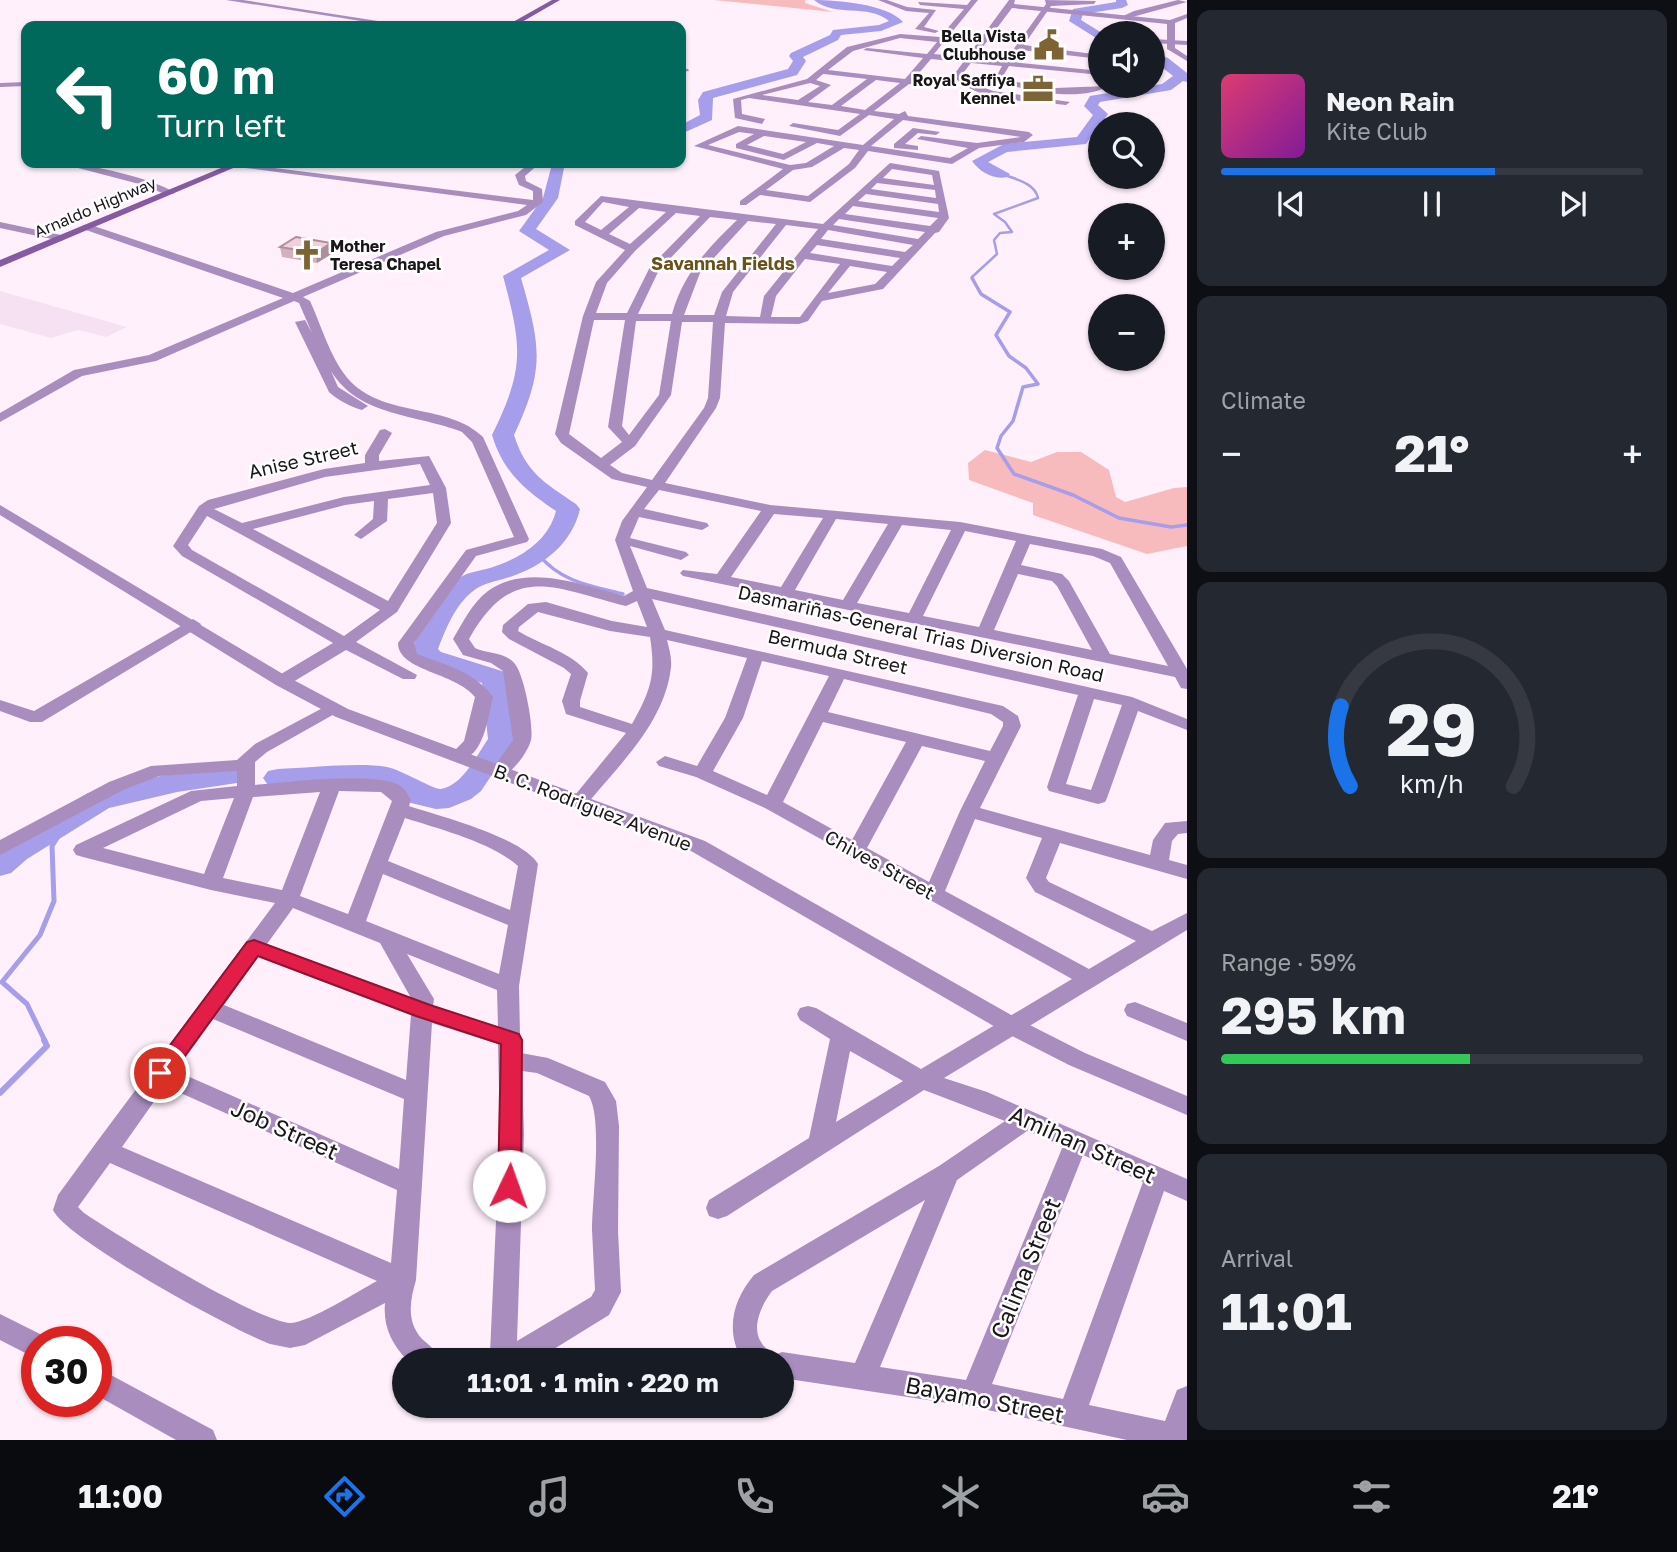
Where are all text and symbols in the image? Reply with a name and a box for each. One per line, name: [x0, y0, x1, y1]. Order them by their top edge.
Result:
map controls: [1088, 21, 1165, 371]
button: sound: [1088, 21, 1165, 98]
place label: Bella Vista Clubhouse: [941, 26, 1026, 64]
public building icon: Bella Vista Clubhouse: [1032, 28, 1066, 62]
text: 60 m: [157, 46, 275, 105]
icon: left: [42, 49, 133, 140]
place label: Royal Saffiya Kennel: [912, 70, 1016, 108]
office icon: Royal Saffiya Kennel: [1021, 72, 1055, 106]
text: Neon Rain: [1326, 86, 1455, 117]
text: Turn left: [157, 106, 286, 144]
button: search: [1088, 112, 1165, 189]
text: Kite Club: [1326, 117, 1427, 145]
street label: Arnaldo Highway: [31, 172, 159, 242]
icon: previous: [1272, 185, 1310, 223]
icon: pause: [1413, 185, 1451, 223]
icon: next: [1554, 185, 1592, 223]
button: +: [1088, 203, 1165, 280]
place label: Mother Teresa Chapel: [330, 236, 442, 274]
church icon: Mother Teresa Chapel: [290, 238, 324, 272]
district label: Savannah Fields: [651, 252, 795, 274]
button: −: [1088, 294, 1165, 371]
text: Climate: [1221, 386, 1306, 414]
text: 21°: [1394, 421, 1470, 483]
text: −: [1221, 431, 1242, 476]
text: +: [1622, 431, 1643, 476]
street label: Anise Street: [246, 435, 360, 483]
street label: Dasmariñas-General Trias Diversion Road: [736, 580, 1106, 686]
street label: Bermuda Street: [766, 624, 910, 678]
text: 29: [1387, 685, 1477, 772]
street label: B. C. Rodriguez Avenue: [491, 759, 695, 855]
text: km/h: [1400, 768, 1464, 799]
street label: Chives Street: [821, 824, 939, 904]
text: Range · 59%: [1221, 948, 1356, 976]
text: 295 km: [1221, 983, 1406, 1045]
pin: [130, 1043, 190, 1103]
icon: arrive: [141, 1054, 179, 1092]
street label: Job Street: [227, 1093, 343, 1165]
street label: Amihan Street: [1006, 1099, 1160, 1189]
position arrow: [472, 1149, 546, 1223]
street label: Calima Street: [984, 1194, 1066, 1342]
text: Arrival: [1221, 1244, 1293, 1272]
text: 11:01: [1221, 1279, 1352, 1341]
speed limit sign: 30: [21, 1326, 112, 1417]
text: 11:01 · 1 min · 220 m: [467, 1367, 719, 1398]
street label: Bayamo Street: [903, 1370, 1067, 1428]
icon: directions: [320, 1472, 369, 1521]
icon: music: [525, 1472, 574, 1521]
icon: phone: [730, 1472, 779, 1521]
icon: climate: [936, 1472, 985, 1521]
icon: car: [1141, 1472, 1190, 1521]
icon: filters: [1347, 1472, 1396, 1521]
text: 11:00: [78, 1477, 163, 1515]
text: 21°: [1552, 1477, 1599, 1515]

